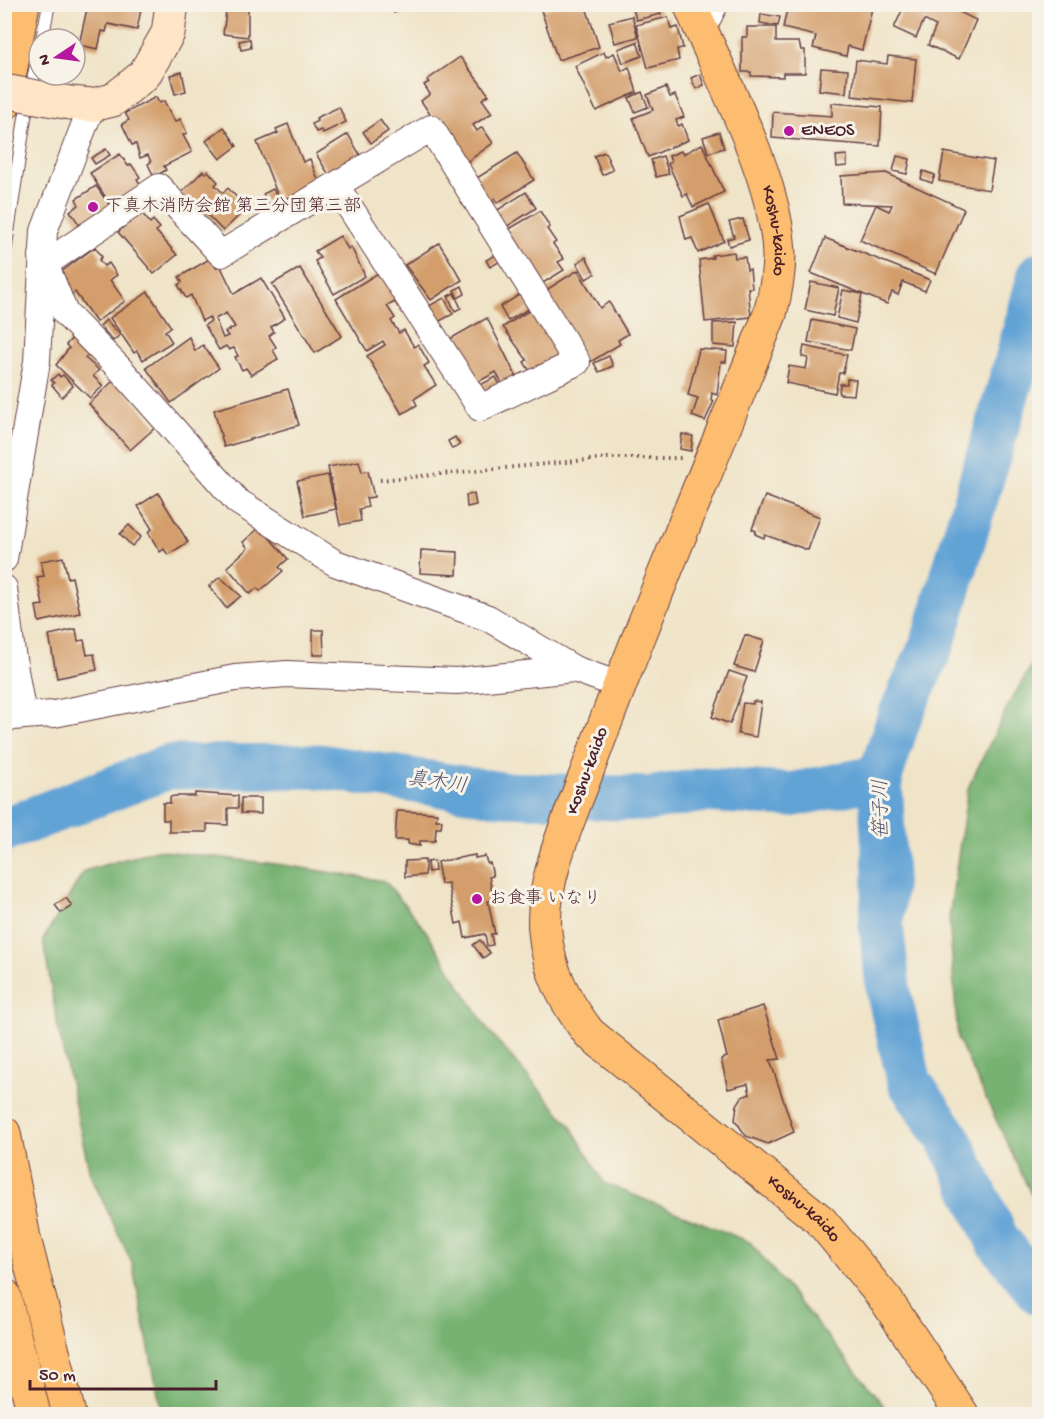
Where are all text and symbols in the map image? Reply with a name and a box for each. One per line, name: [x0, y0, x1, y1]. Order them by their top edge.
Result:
north arrow: [27, 27, 87, 87]
text: N: [35, 52, 56, 67]
place label: ENEOS: [801, 121, 855, 142]
marker: ENEOS: [782, 124, 796, 138]
street label: Koshu-kaido: [756, 183, 790, 277]
place label: 下真木消防会館 第三分団第三部: [105, 196, 361, 218]
marker: 下真木消防会館 第三分団第三部: [86, 200, 100, 214]
street label: Koshu-kaido: [562, 724, 614, 818]
water label: 真木川: [406, 766, 469, 800]
water label: 笹子川: [869, 779, 895, 839]
place label: お食事 いなり: [489, 888, 601, 910]
marker: お食事 いなり: [470, 892, 484, 906]
street label: Koshu-kaido: [763, 1171, 845, 1247]
scale bar: [30, 1353, 216, 1391]
text: 50 m: [39, 1366, 76, 1387]

